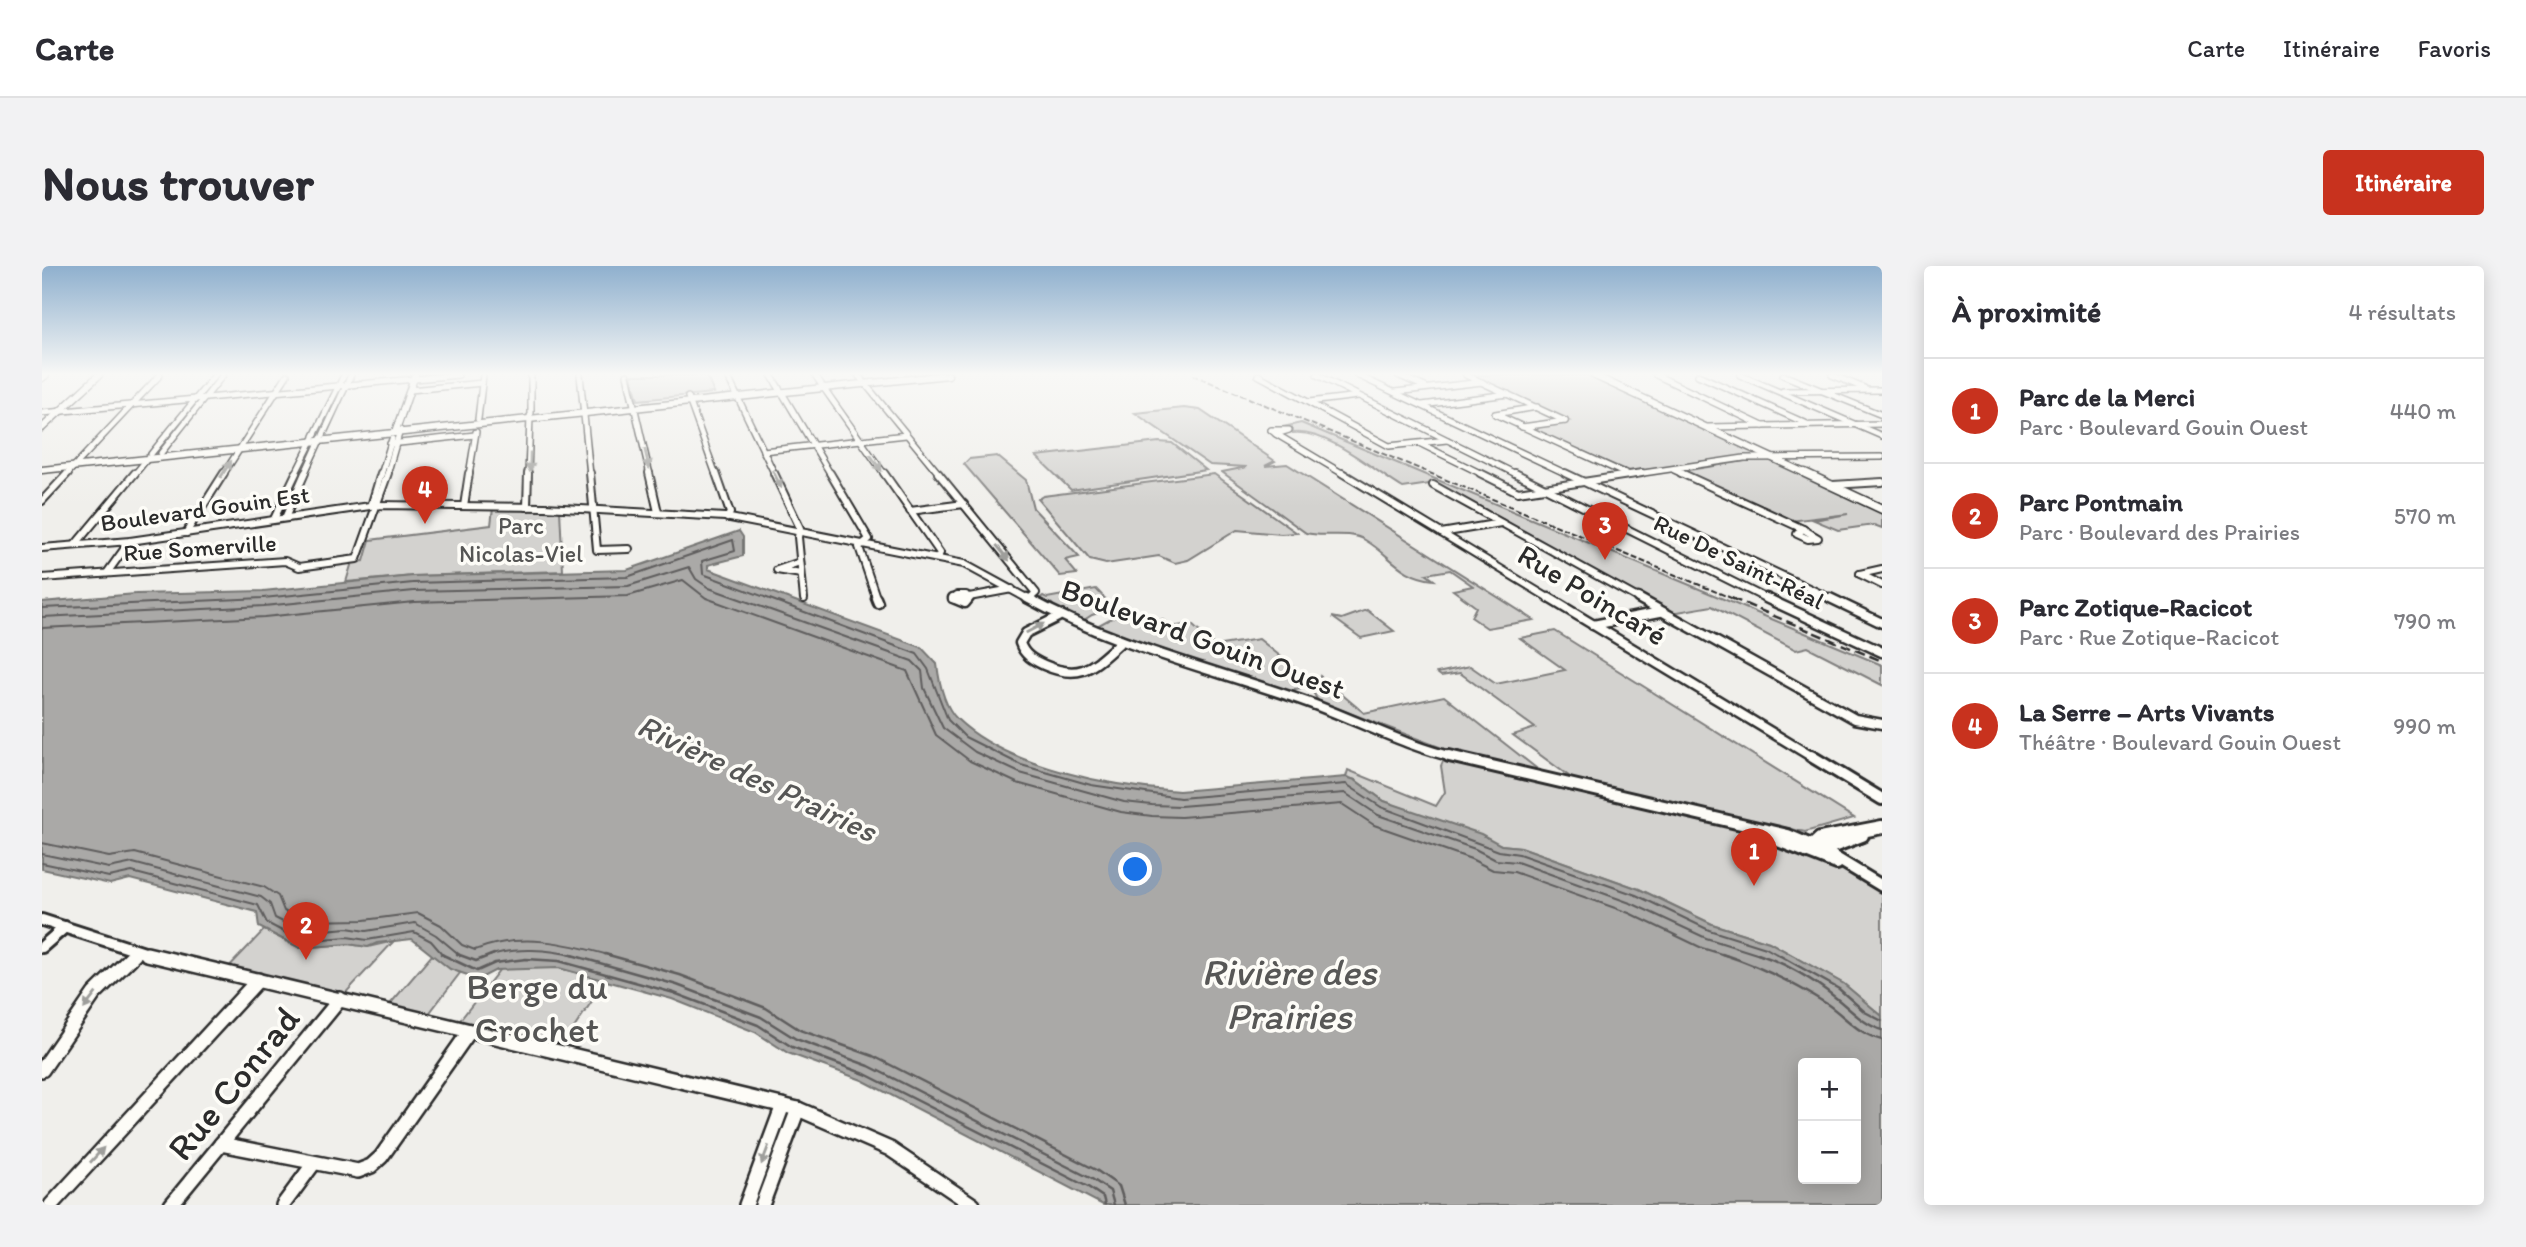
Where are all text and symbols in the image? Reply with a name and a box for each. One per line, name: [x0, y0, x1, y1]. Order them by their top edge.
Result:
text: Carte: [35, 29, 115, 68]
text: Carte: [2187, 34, 2245, 63]
text: Itinéraire: [2283, 34, 2380, 63]
text: Favoris: [2418, 34, 2491, 63]
button: Itinéraire: [2323, 150, 2484, 215]
text: Nous trouver: [42, 153, 314, 212]
text: À proximité: [1952, 293, 2101, 330]
text: 4 résultats: [2349, 298, 2456, 326]
text: Parc de la Merci: [2019, 381, 2195, 413]
text: 1: [1970, 397, 1980, 425]
text: 440 m: [2390, 397, 2456, 425]
text: Parc · Boulevard Gouin Ouest: [2019, 413, 2308, 441]
one-way arrow: [642, 448, 653, 470]
one-way arrow: [524, 451, 535, 473]
one-way arrow: [869, 454, 883, 472]
one-way arrow: [220, 459, 233, 479]
pin: 4: [402, 466, 448, 524]
one-way arrow: [771, 469, 783, 489]
street label: Boulevard Gouin Est: [99, 479, 311, 538]
text: Parc Pontmain: [2019, 486, 2183, 518]
pin: 3: [1582, 502, 1628, 560]
text: 2: [1969, 502, 1981, 530]
text: 570 m: [2394, 502, 2456, 530]
street label: Rue De Saint-Réal: [1649, 508, 1829, 615]
park label: Parc Nicolas-Viel: [459, 511, 583, 568]
text: Parc · Boulevard des Prairies: [2019, 518, 2300, 546]
street label: Rue Somerville: [122, 528, 277, 567]
street label: Rue Poincaré: [1511, 536, 1674, 654]
one-way arrow: [996, 543, 1011, 561]
street label: Boulevard Gouin Ouest: [1056, 570, 1350, 707]
text: Parc Zotique-Racicot: [2019, 591, 2252, 623]
text: 3: [1969, 607, 1981, 635]
text: 790 m: [2394, 607, 2456, 635]
one-way arrow: [1025, 623, 1045, 634]
text: Parc · Rue Zotique-Racicot: [2019, 623, 2279, 651]
text: La Serre – Arts Vivants: [2019, 696, 2274, 728]
water label: Rivière des Prairies: [632, 706, 884, 851]
text: 4: [1968, 712, 1982, 740]
text: 990 m: [2393, 712, 2456, 740]
text: Théâtre · Boulevard Gouin Ouest: [2019, 728, 2341, 756]
pin: 1: [1731, 828, 1777, 886]
your location: [1118, 852, 1152, 886]
pin: 2: [283, 902, 329, 960]
water label: Rivière des Prairies: [1201, 949, 1379, 1039]
park label: Berge du Crochet: [466, 964, 608, 1051]
one-way arrow: [83, 992, 97, 1010]
street label: Rue Conrad: [158, 997, 308, 1169]
map controls: [1798, 1058, 1861, 1184]
button: +: [1798, 1058, 1861, 1121]
button: −: [1798, 1121, 1861, 1184]
one-way arrow: [759, 1144, 770, 1165]
one-way arrow: [89, 1146, 105, 1164]

